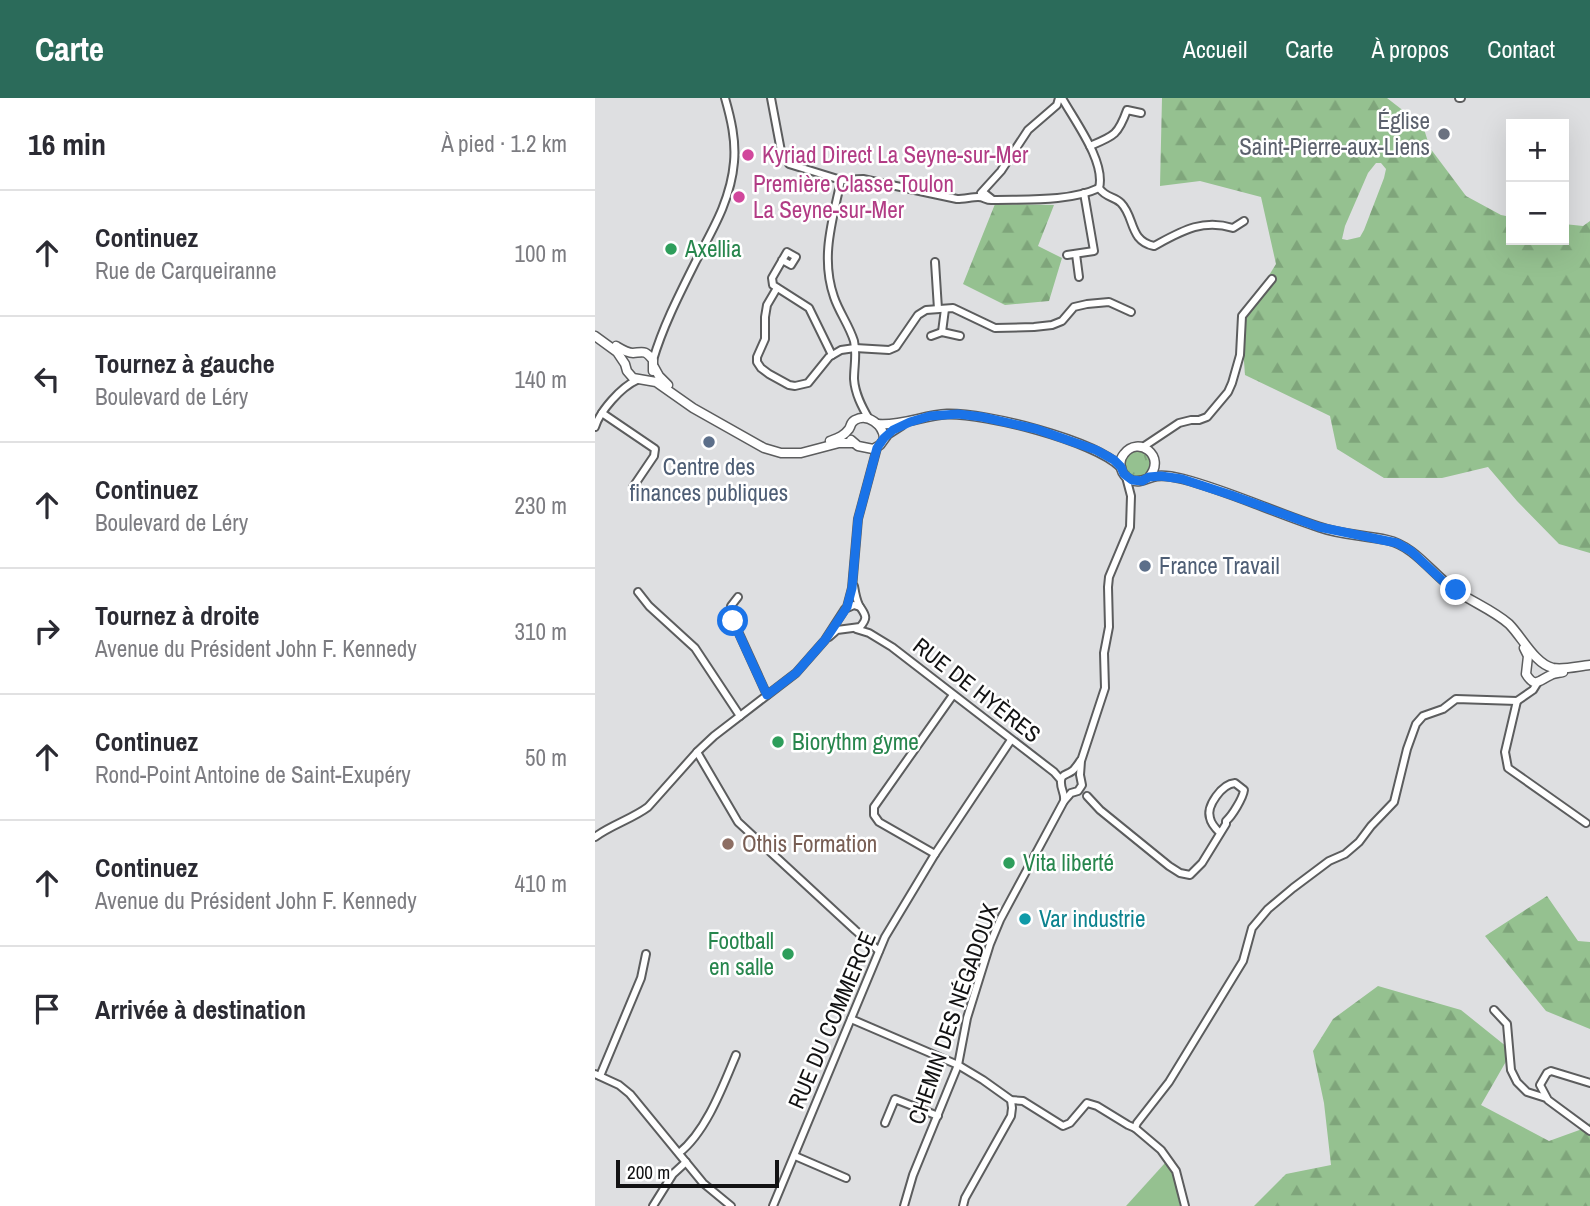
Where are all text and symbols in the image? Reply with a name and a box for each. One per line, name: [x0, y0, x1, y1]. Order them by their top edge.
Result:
text: Carte: [35, 27, 104, 71]
text: Accueil: [1183, 33, 1247, 65]
text: Carte: [1285, 33, 1333, 65]
text: À propos: [1371, 33, 1449, 65]
text: Contact: [1487, 33, 1555, 65]
place label: Église Saint-Pierre-aux-Liens: [1239, 105, 1430, 162]
map controls: [1506, 119, 1569, 245]
button: +: [1506, 119, 1569, 182]
text: 16 min: [28, 124, 106, 164]
marker: Église Saint-Pierre-aux-Liens: [1436, 126, 1452, 142]
text: À pied · 1.2 km: [441, 128, 567, 159]
place label: Kyriad Direct La Seyne-sur-Mer: [762, 139, 1029, 170]
marker: Kyriad Direct La Seyne-sur-Mer: [740, 147, 756, 163]
place label: Première Classe Toulon La Seyne-sur-Mer: [753, 168, 954, 225]
button: −: [1506, 182, 1569, 245]
marker: Première Classe Toulon La Seyne-sur-Mer: [731, 189, 747, 205]
text: Continuez: [95, 220, 198, 255]
place label: Axellia: [684, 233, 742, 264]
icon: ahead: [28, 234, 66, 272]
text: 100 m: [515, 238, 567, 269]
marker: Axellia: [663, 241, 679, 257]
text: Rue de Carqueiranne: [95, 255, 276, 286]
text: Tournez à gauche: [95, 346, 275, 381]
icon: left: [28, 360, 66, 398]
text: 140 m: [515, 364, 567, 395]
text: Boulevard de Léry: [95, 381, 248, 412]
marker: Centre des finances publiques: [701, 434, 717, 450]
place label: Centre des finances publiques: [630, 451, 788, 508]
text: Continuez: [95, 472, 198, 507]
icon: ahead: [28, 486, 66, 524]
text: 230 m: [515, 490, 567, 521]
text: Boulevard de Léry: [95, 507, 248, 538]
place label: France Travail: [1159, 550, 1280, 581]
marker: France Travail: [1137, 558, 1153, 574]
route end: [1440, 574, 1471, 605]
text: Tournez à droite: [95, 598, 259, 633]
route start: [717, 605, 748, 636]
icon: right: [28, 612, 66, 650]
text: 310 m: [515, 616, 567, 647]
street label: RUE DE HYÈRES: [907, 630, 1048, 749]
text: Avenue du Président John F. Kennedy: [95, 633, 417, 664]
text: Continuez: [95, 724, 198, 759]
place label: Biorythm gyme: [792, 726, 919, 757]
marker: Biorythm gyme: [770, 734, 786, 750]
icon: ahead: [28, 738, 66, 776]
text: 50 m: [525, 742, 567, 773]
text: Rond-Point Antoine de Saint-Exupéry: [95, 759, 411, 790]
place label: Othis Formation: [742, 828, 877, 859]
marker: Othis Formation: [720, 836, 736, 852]
place label: Vita liberté: [1023, 847, 1114, 878]
text: Continuez: [95, 850, 198, 885]
marker: Vita liberté: [1001, 855, 1017, 871]
icon: ahead: [28, 864, 66, 902]
text: 410 m: [515, 868, 567, 899]
text: Avenue du Président John F. Kennedy: [95, 885, 417, 916]
street label: CHEMIN DES NÉGADOUX: [900, 899, 1005, 1128]
place label: Var industrie: [1039, 903, 1146, 934]
marker: Var industrie: [1017, 911, 1033, 927]
place label: Football en salle: [708, 925, 774, 982]
street label: RUE DU COMMERCE: [780, 926, 883, 1113]
marker: Football en salle: [780, 946, 796, 962]
icon: arrive: [28, 990, 66, 1028]
text: Arrivée à destination: [95, 992, 306, 1027]
scale bar: [616, 1157, 779, 1189]
text: 200 m: [627, 1159, 670, 1185]

